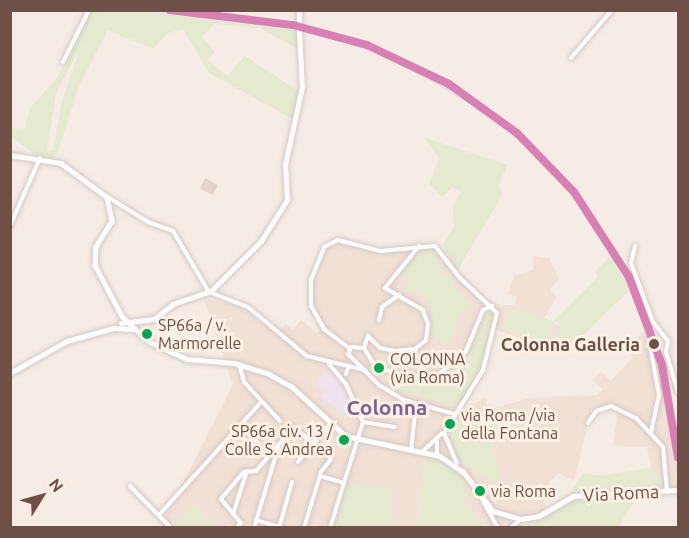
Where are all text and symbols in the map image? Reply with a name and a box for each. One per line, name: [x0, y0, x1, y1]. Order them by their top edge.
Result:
place label: SP66a / v. Marmorelle: [158, 315, 241, 353]
marker: SP66a / v. Marmorelle: [141, 328, 153, 340]
place label: Colonna Galleria: [501, 333, 640, 355]
marker: Colonna Galleria: [645, 335, 663, 353]
place label: COLONNA (via Roma): [390, 349, 465, 387]
marker: COLONNA (via Roma): [373, 362, 385, 374]
district label: Colonna: [347, 394, 427, 420]
place label: via Roma /via della Fontana: [461, 405, 558, 443]
marker: via Roma /via della Fontana: [444, 418, 456, 430]
place label: SP66a civ. 13 / Colle S. Andrea: [225, 421, 333, 459]
marker: SP66a civ. 13 / Colle S. Andrea: [338, 434, 350, 446]
north arrow: [12, 466, 72, 526]
text: N: [46, 475, 67, 495]
street label: Via Roma: [582, 480, 660, 506]
place label: via Roma: [491, 481, 556, 501]
marker: via Roma: [474, 485, 486, 497]

